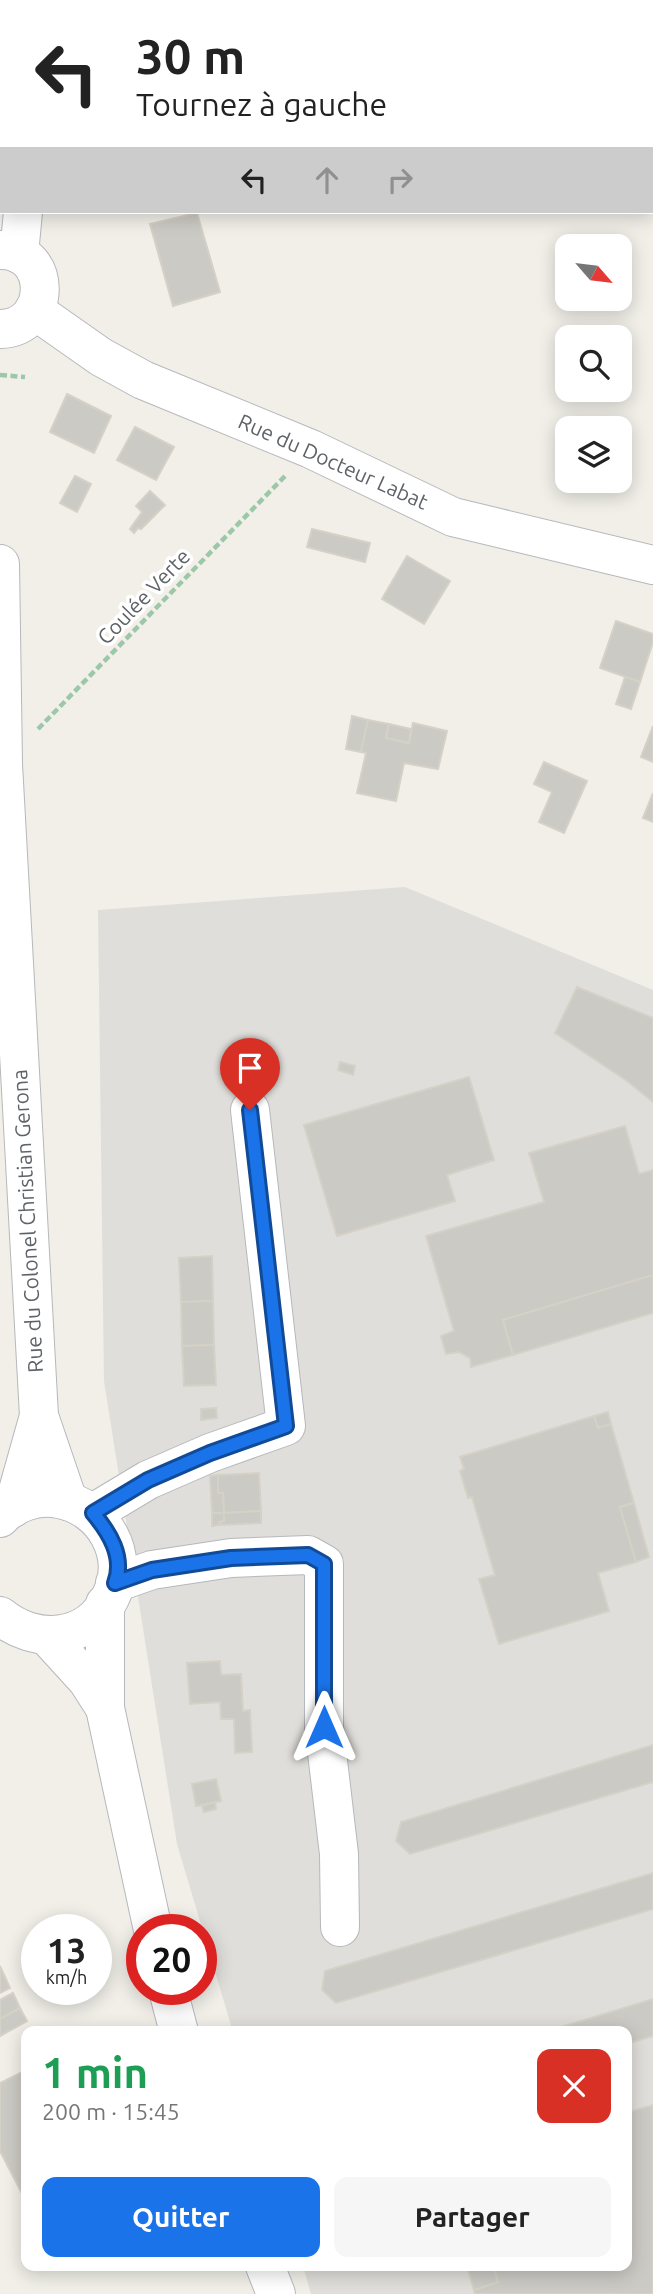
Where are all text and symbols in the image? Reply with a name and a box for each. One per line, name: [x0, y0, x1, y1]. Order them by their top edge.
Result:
icon: left: [21, 28, 112, 119]
text: 30 m: [136, 28, 245, 83]
text: Tournez à gauche: [136, 86, 387, 122]
icon: left: [235, 161, 273, 199]
icon: ahead: [308, 161, 346, 199]
icon: right: [381, 161, 419, 199]
north arrow: [555, 234, 632, 312]
map controls: [555, 234, 632, 493]
button: search: [555, 325, 632, 402]
street label: Rue du Docteur Labat: [235, 408, 432, 514]
button: layers: [555, 416, 632, 493]
street label: Coulée Verte: [92, 544, 194, 649]
pin: [220, 1038, 280, 1110]
icon: arrive: [231, 1049, 269, 1087]
street label: Rue du Colonel Christian Gerona: [7, 1069, 47, 1373]
position arrow: [287, 1690, 361, 1764]
speed limit sign: 20: [126, 1914, 217, 2005]
text: 13: [47, 1930, 86, 1970]
text: km/h: [46, 1967, 87, 1987]
text: 1 min: [42, 2049, 148, 2096]
button: close: [537, 2049, 611, 2123]
text: 200 m · 15:45: [42, 2099, 180, 2124]
button: Quitter: [42, 2177, 320, 2257]
button: Partager: [334, 2177, 611, 2257]

